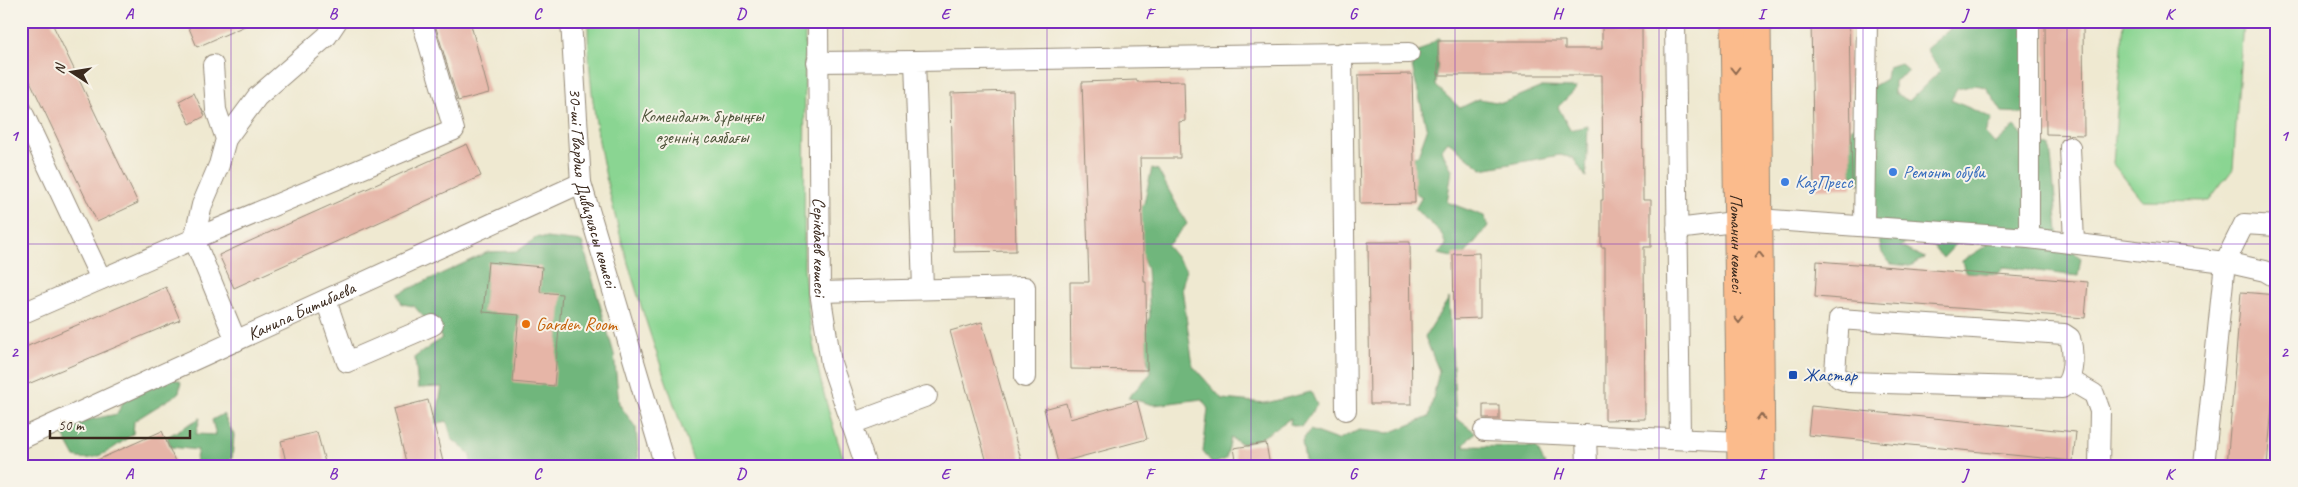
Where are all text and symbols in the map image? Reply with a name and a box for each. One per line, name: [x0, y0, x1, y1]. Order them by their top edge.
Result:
text: A: [125, 4, 135, 24]
text: B: [329, 4, 339, 24]
text: C: [533, 4, 543, 24]
text: D: [736, 4, 747, 24]
text: E: [941, 4, 952, 24]
text: F: [1145, 4, 1156, 24]
text: G: [1349, 4, 1359, 24]
text: H: [1552, 4, 1564, 24]
text: I: [1758, 4, 1768, 24]
text: J: [1961, 4, 1970, 24]
text: K: [2165, 4, 2177, 24]
north arrow: [48, 48, 98, 98]
text: N: [51, 61, 69, 75]
one-way arrow: [1729, 66, 1740, 74]
street label: 30-ші Гвардия Дивизиясы көшесі: [564, 87, 623, 293]
park label: Комендант бұрыңғы өзеннің саябағы: [640, 105, 765, 149]
text: 1: [10, 126, 19, 146]
text: 1: [2280, 126, 2289, 146]
place label: Ремонт обуви: [1903, 161, 1986, 183]
marker: Ремонт обуви: [1887, 166, 1899, 178]
place label: КазПресс: [1795, 171, 1854, 194]
marker: КазПресс: [1779, 176, 1791, 188]
street label: Потанин көшесі: [1725, 194, 1749, 295]
street label: Серікбаев көшесі: [808, 197, 832, 301]
one-way arrow: [1754, 250, 1764, 258]
street label: Канипа Битибаева: [244, 276, 360, 345]
place label: Garden Room: [536, 313, 619, 335]
one-way arrow: [1733, 316, 1744, 324]
marker: Garden Room: [520, 318, 532, 330]
text: 2: [10, 342, 19, 362]
text: 2: [2280, 342, 2289, 362]
place label: Жастар: [1803, 364, 1858, 386]
marker: Жастар: [1787, 369, 1799, 381]
scale bar: [50, 407, 190, 439]
one-way arrow: [1756, 413, 1766, 420]
text: 50 m: [58, 416, 85, 435]
text: A: [125, 464, 135, 484]
text: B: [329, 464, 339, 484]
text: C: [533, 464, 543, 484]
text: D: [736, 464, 747, 484]
text: E: [941, 464, 952, 484]
text: F: [1145, 464, 1156, 484]
text: G: [1349, 464, 1359, 484]
text: H: [1552, 464, 1564, 484]
text: I: [1758, 464, 1768, 484]
text: J: [1961, 464, 1970, 484]
text: K: [2165, 464, 2177, 484]

